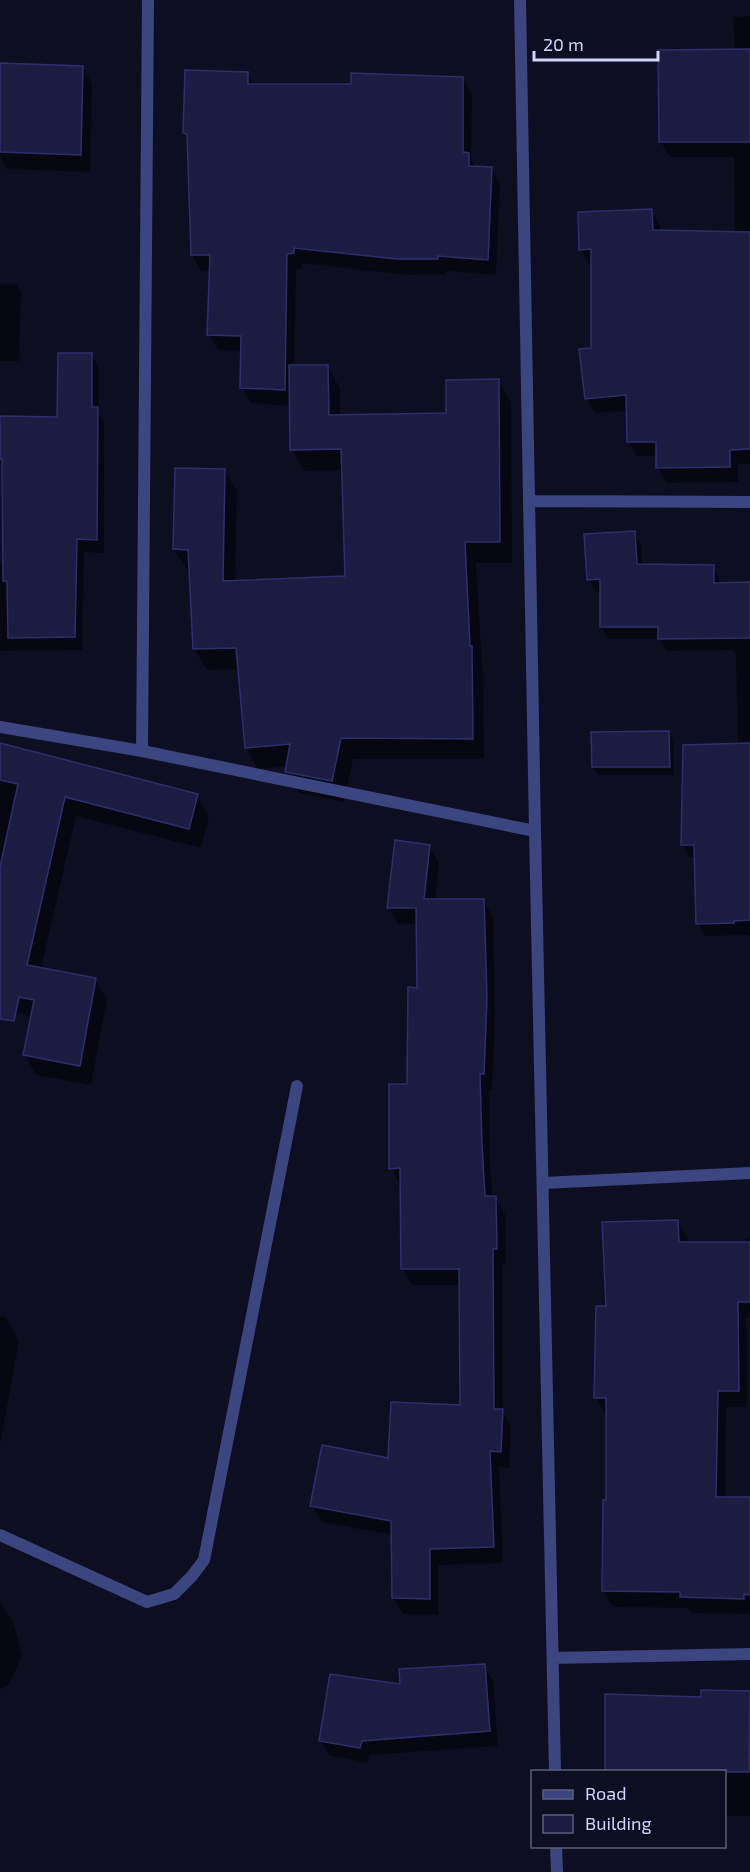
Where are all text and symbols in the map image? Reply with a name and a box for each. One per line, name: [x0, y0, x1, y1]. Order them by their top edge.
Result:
scale bar: [534, 24, 658, 62]
text: 20 m: [543, 33, 584, 55]
legend: [531, 1770, 726, 1848]
text: Road: [585, 1782, 626, 1804]
text: Building: [585, 1812, 652, 1834]

